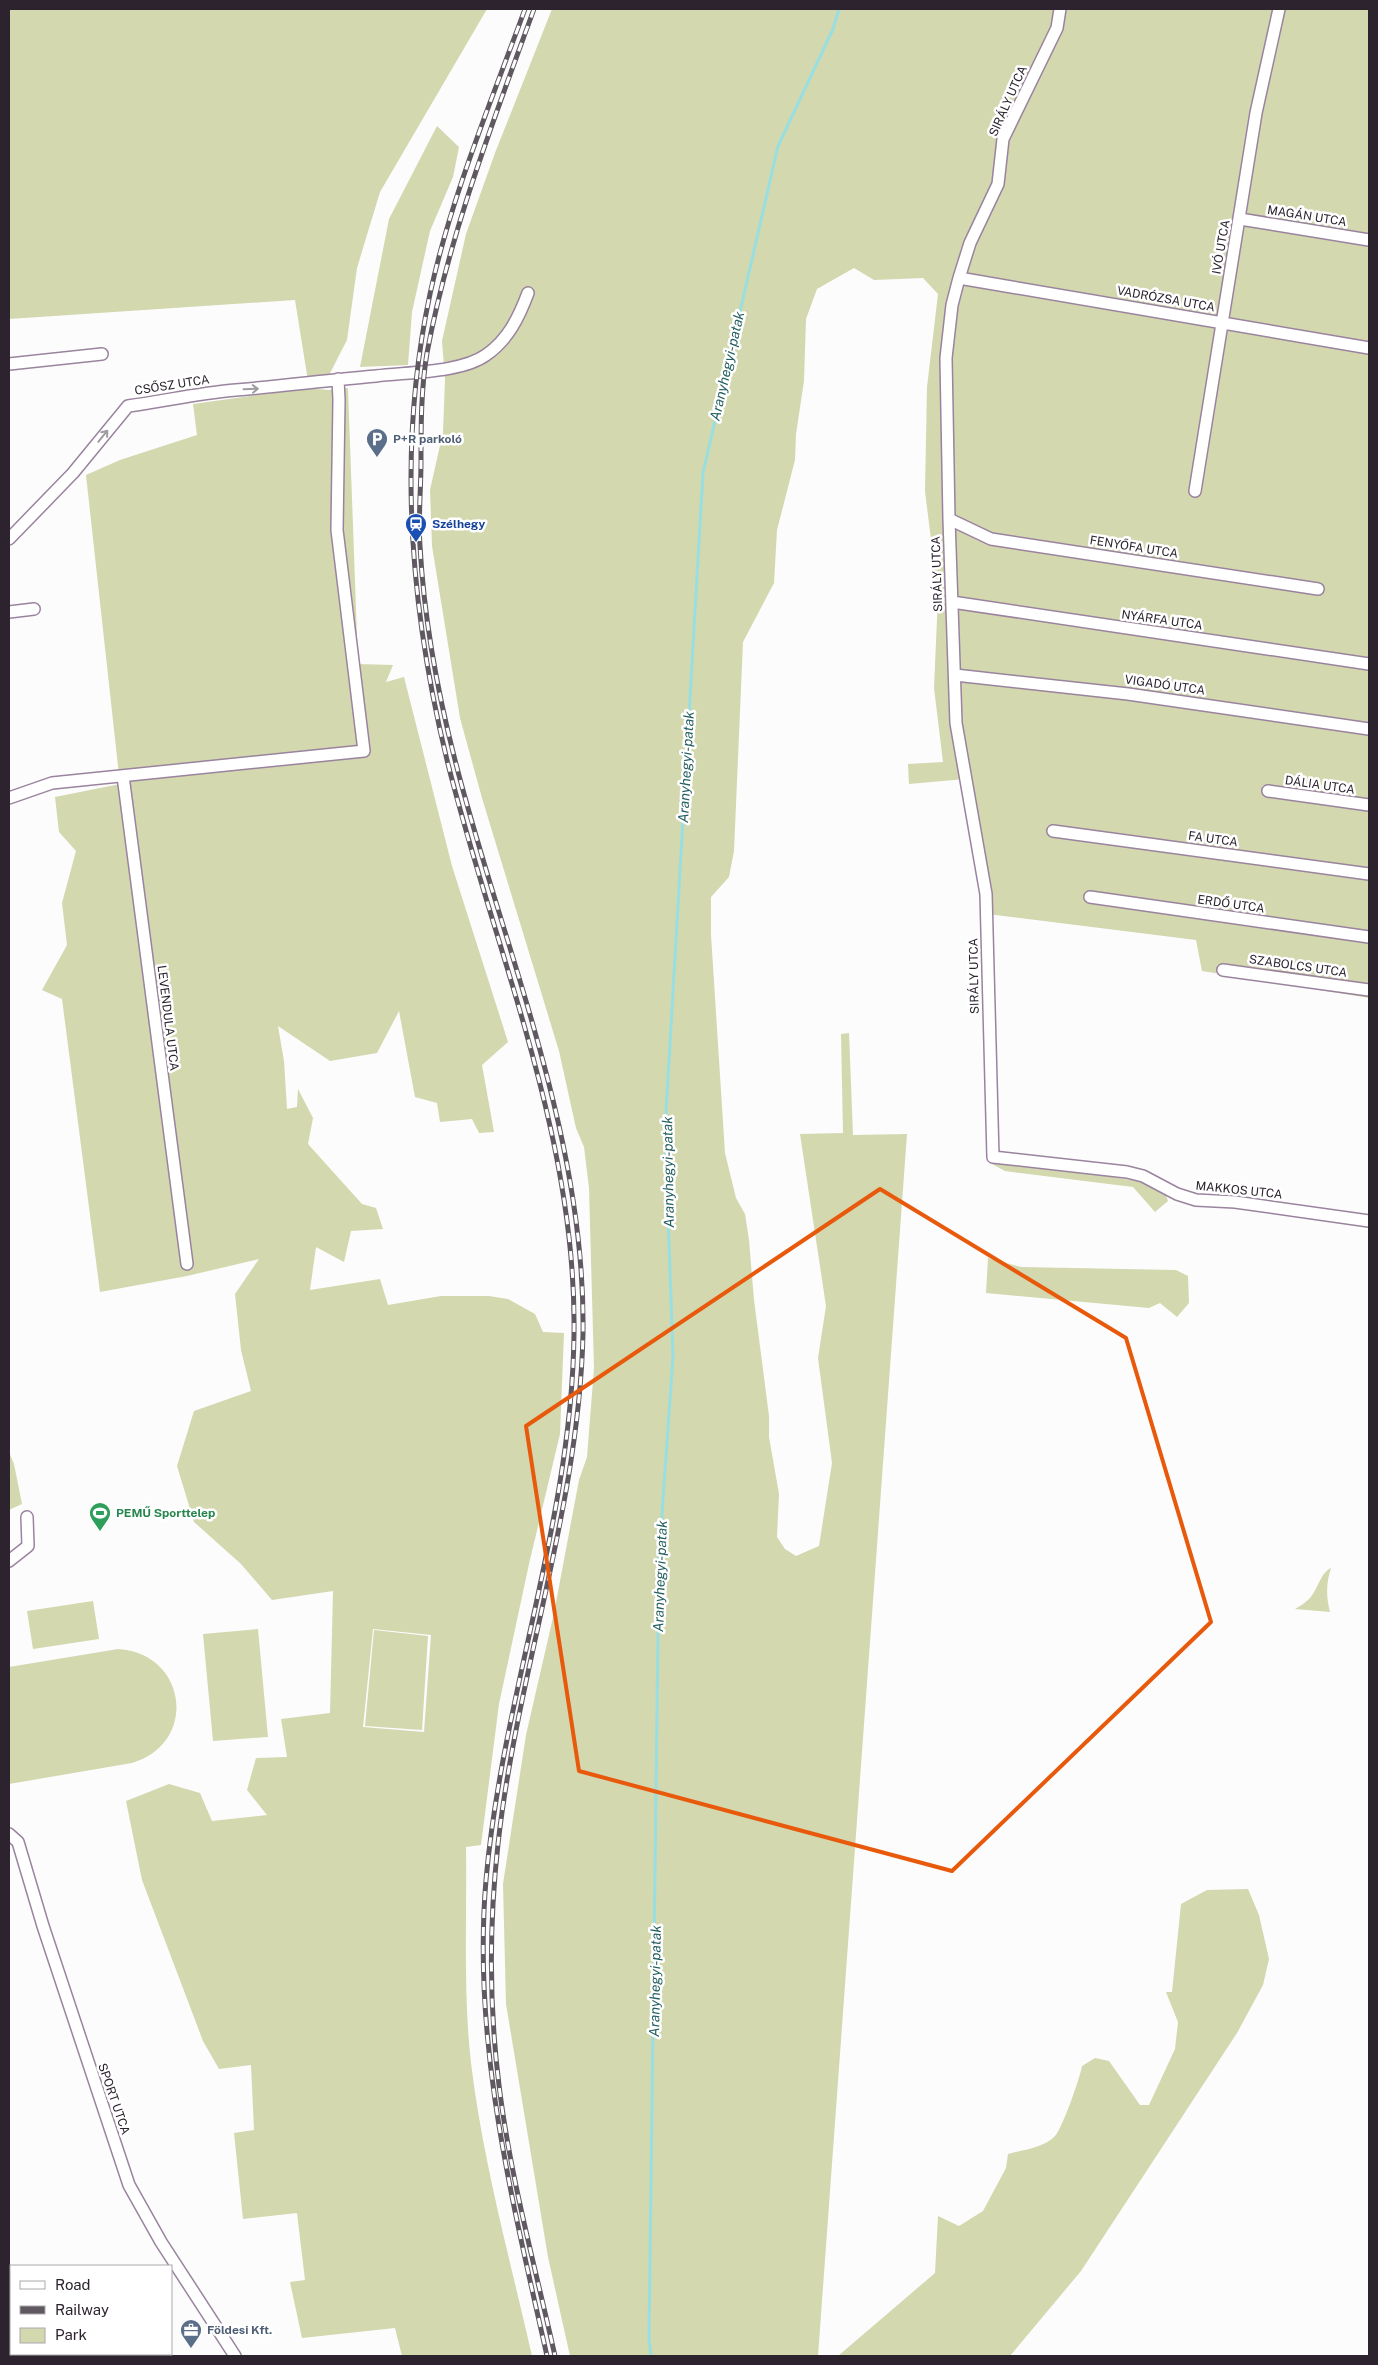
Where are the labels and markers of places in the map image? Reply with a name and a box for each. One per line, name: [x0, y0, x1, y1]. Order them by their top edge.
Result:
parking icon: P+R parkoló: [365, 427, 389, 458]
place label: P+R parkoló: [393, 432, 462, 446]
station icon: Szélhegy: [404, 512, 428, 543]
place label: Szélhegy: [432, 517, 486, 531]
sports icon: PEMŰ Sporttelep: [88, 1501, 112, 1532]
place label: PEMŰ Sporttelep: [116, 1506, 215, 1520]
office icon: Földesi Kft.: [179, 2318, 203, 2349]
place label: Földesi Kft.: [207, 2323, 272, 2337]

